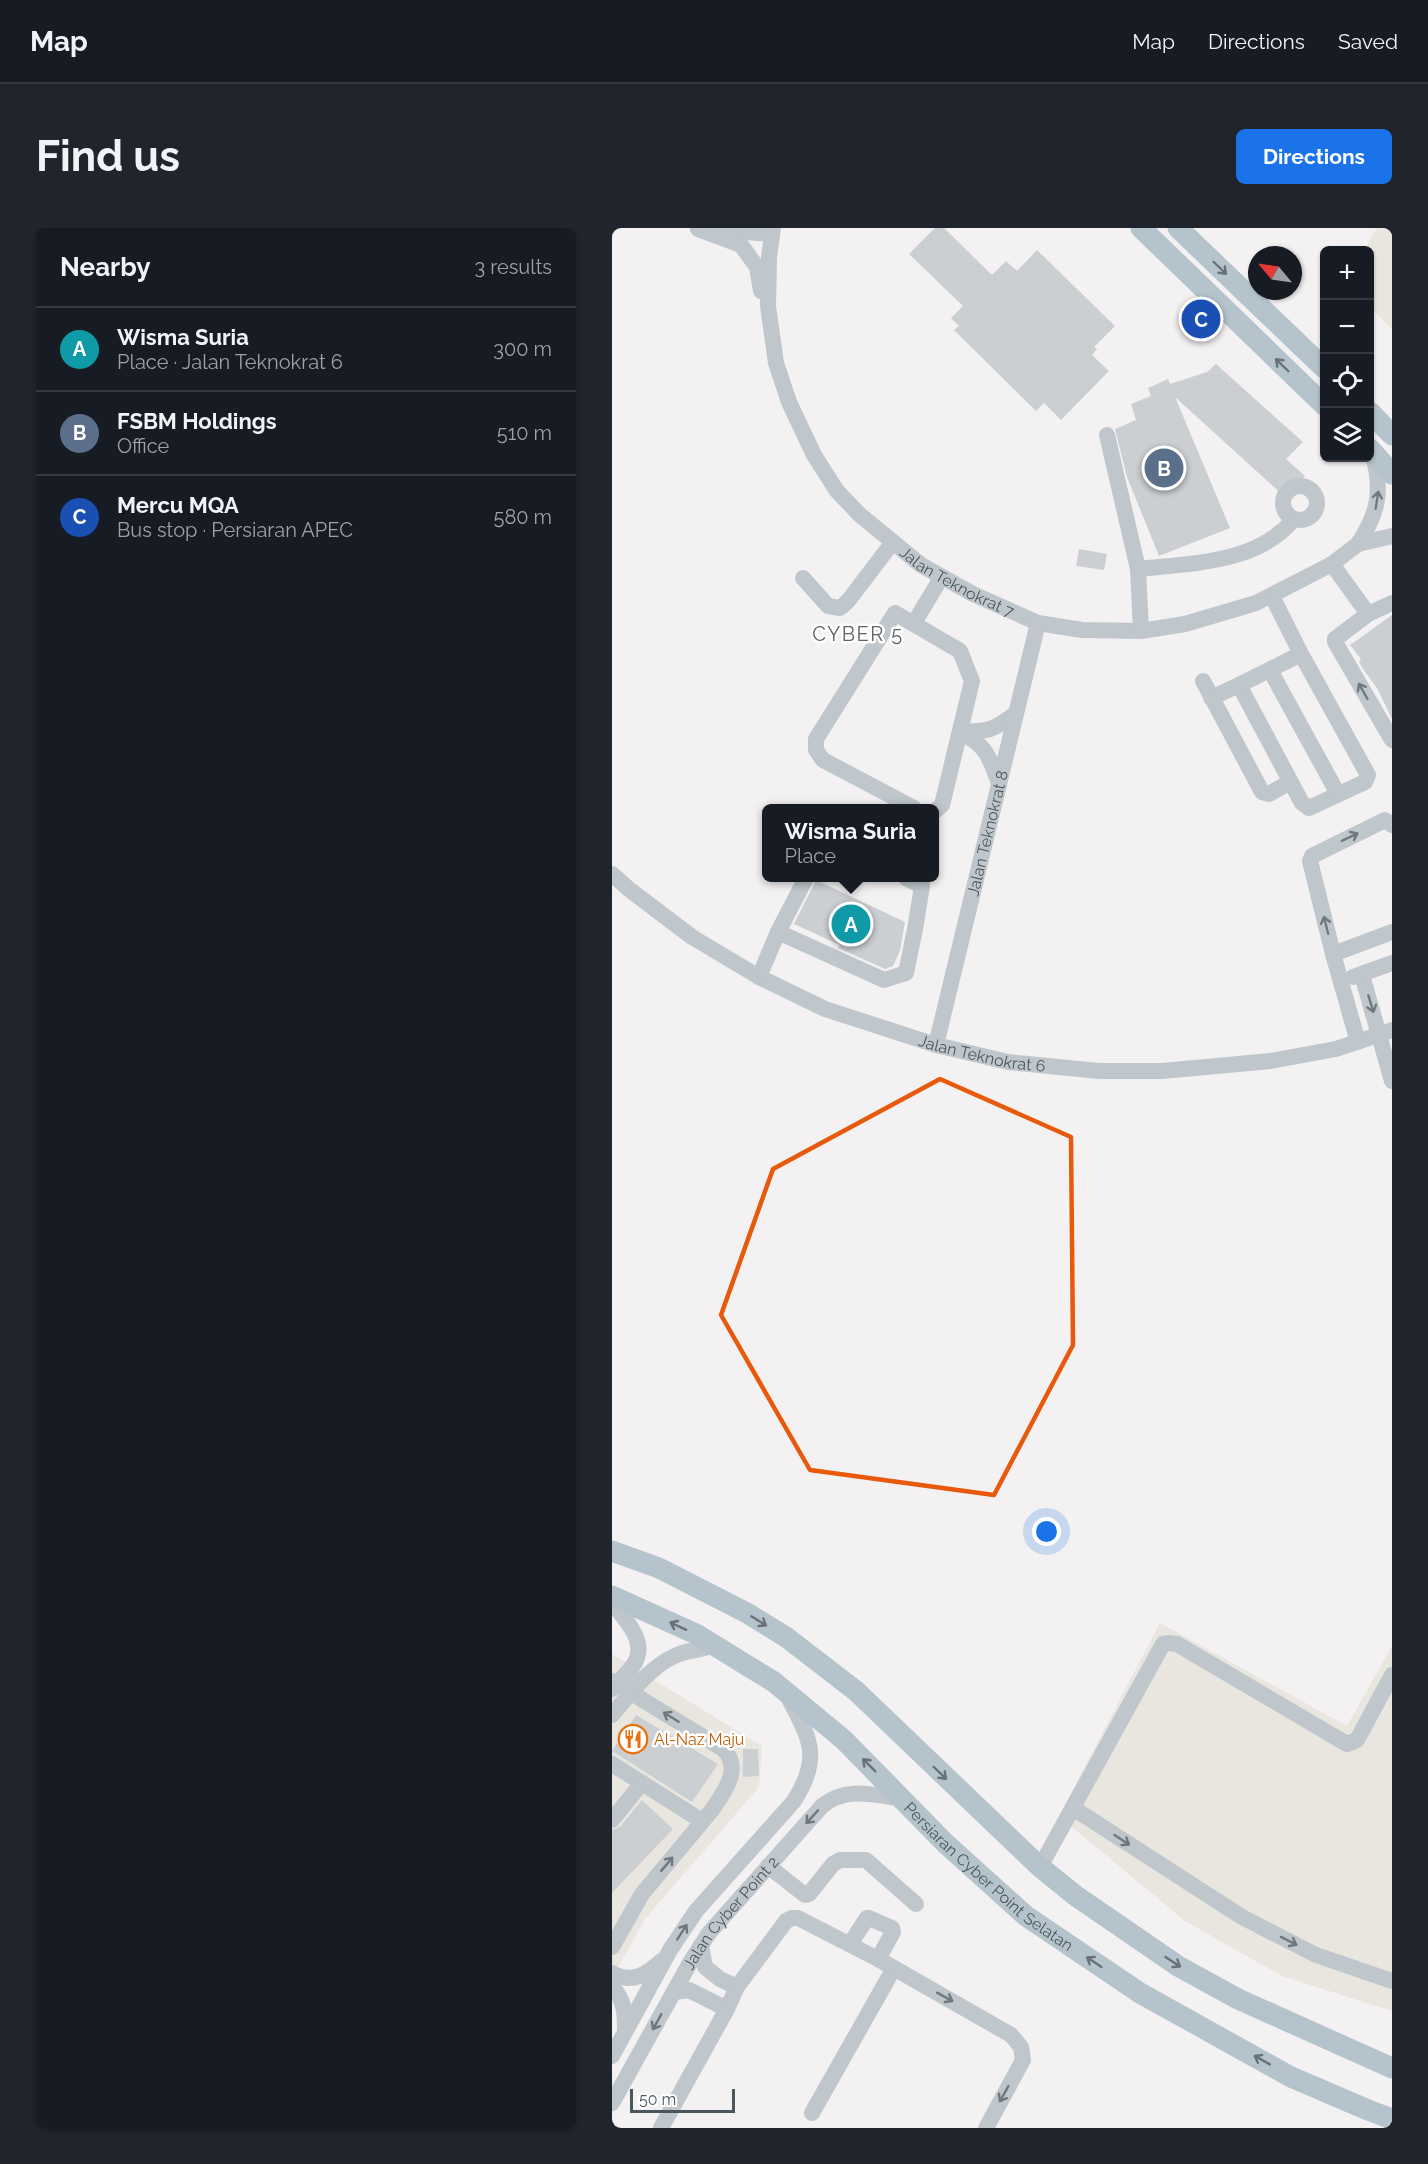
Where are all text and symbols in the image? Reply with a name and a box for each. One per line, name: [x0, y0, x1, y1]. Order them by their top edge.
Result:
text: Map: [30, 25, 88, 58]
text: Map: [1132, 29, 1175, 54]
text: Directions: [1208, 29, 1305, 54]
text: Saved: [1338, 29, 1398, 54]
button: Directions: [1236, 129, 1392, 184]
text: Find us: [36, 132, 180, 181]
north arrow: [1248, 246, 1302, 300]
map controls: [1320, 246, 1374, 462]
button: +: [1320, 246, 1374, 300]
text: Nearby: [60, 252, 150, 282]
text: 3 results: [474, 255, 552, 279]
one-way arrow: [1212, 261, 1227, 275]
pin: C: [1182, 296, 1220, 341]
button: −: [1320, 300, 1374, 354]
text: Wisma Suria: [117, 324, 249, 350]
text: A: [73, 337, 86, 361]
text: 300 m: [493, 337, 552, 361]
text: Place · Jalan Teknokrat 6: [117, 350, 343, 374]
button: locate: [1320, 354, 1374, 408]
one-way arrow: [1275, 358, 1290, 372]
text: FSBM Holdings: [117, 408, 277, 434]
button: layers: [1320, 408, 1374, 462]
text: B: [73, 421, 86, 445]
text: 510 m: [497, 421, 552, 445]
text: Office: [117, 434, 169, 458]
pin: B: [1144, 446, 1184, 490]
one-way arrow: [1372, 490, 1383, 510]
text: Mercu MQA: [117, 492, 239, 518]
text: C: [73, 505, 86, 529]
text: 580 m: [494, 505, 552, 529]
text: Bus stop · Persiaran APEC: [117, 518, 353, 542]
street label: Jalan Teknokrat 7: [896, 542, 1017, 621]
district label: CYBER 5: [812, 622, 904, 646]
one-way arrow: [1357, 683, 1369, 700]
street label: Jalan Teknokrat 8: [963, 768, 1012, 898]
popup: [762, 804, 939, 882]
text: Wisma Suria: [785, 818, 916, 844]
one-way arrow: [1340, 831, 1358, 843]
text: Place: [785, 844, 836, 868]
pin: A: [832, 902, 870, 946]
one-way arrow: [1319, 915, 1331, 934]
one-way arrow: [1366, 994, 1377, 1013]
street label: Jalan Teknokrat 6: [916, 1031, 1046, 1075]
your location: [1032, 1517, 1061, 1546]
one-way arrow: [751, 1615, 767, 1627]
one-way arrow: [670, 1620, 688, 1632]
one-way arrow: [663, 1710, 680, 1722]
restaurant icon: Al-Naz Maju: [617, 1723, 649, 1755]
place label: Al-Naz Maju: [654, 1730, 744, 1749]
one-way arrow: [862, 1757, 876, 1772]
one-way arrow: [933, 1766, 948, 1780]
street label: Persiaran Cyber Point Selatan: [900, 1798, 1077, 1955]
one-way arrow: [805, 1809, 819, 1824]
one-way arrow: [1113, 1834, 1130, 1846]
street label: Jalan Cyber Point 2: [679, 1852, 782, 1973]
one-way arrow: [660, 1857, 674, 1872]
one-way arrow: [676, 1924, 688, 1941]
one-way arrow: [1279, 1936, 1297, 1947]
one-way arrow: [1086, 1955, 1103, 1968]
one-way arrow: [1164, 1955, 1181, 1968]
one-way arrow: [935, 1992, 953, 2003]
one-way arrow: [651, 2013, 663, 2030]
one-way arrow: [1254, 2054, 1271, 2066]
one-way arrow: [998, 2085, 1010, 2102]
scale bar: [630, 2086, 735, 2114]
text: 50 m: [639, 2090, 676, 2109]

